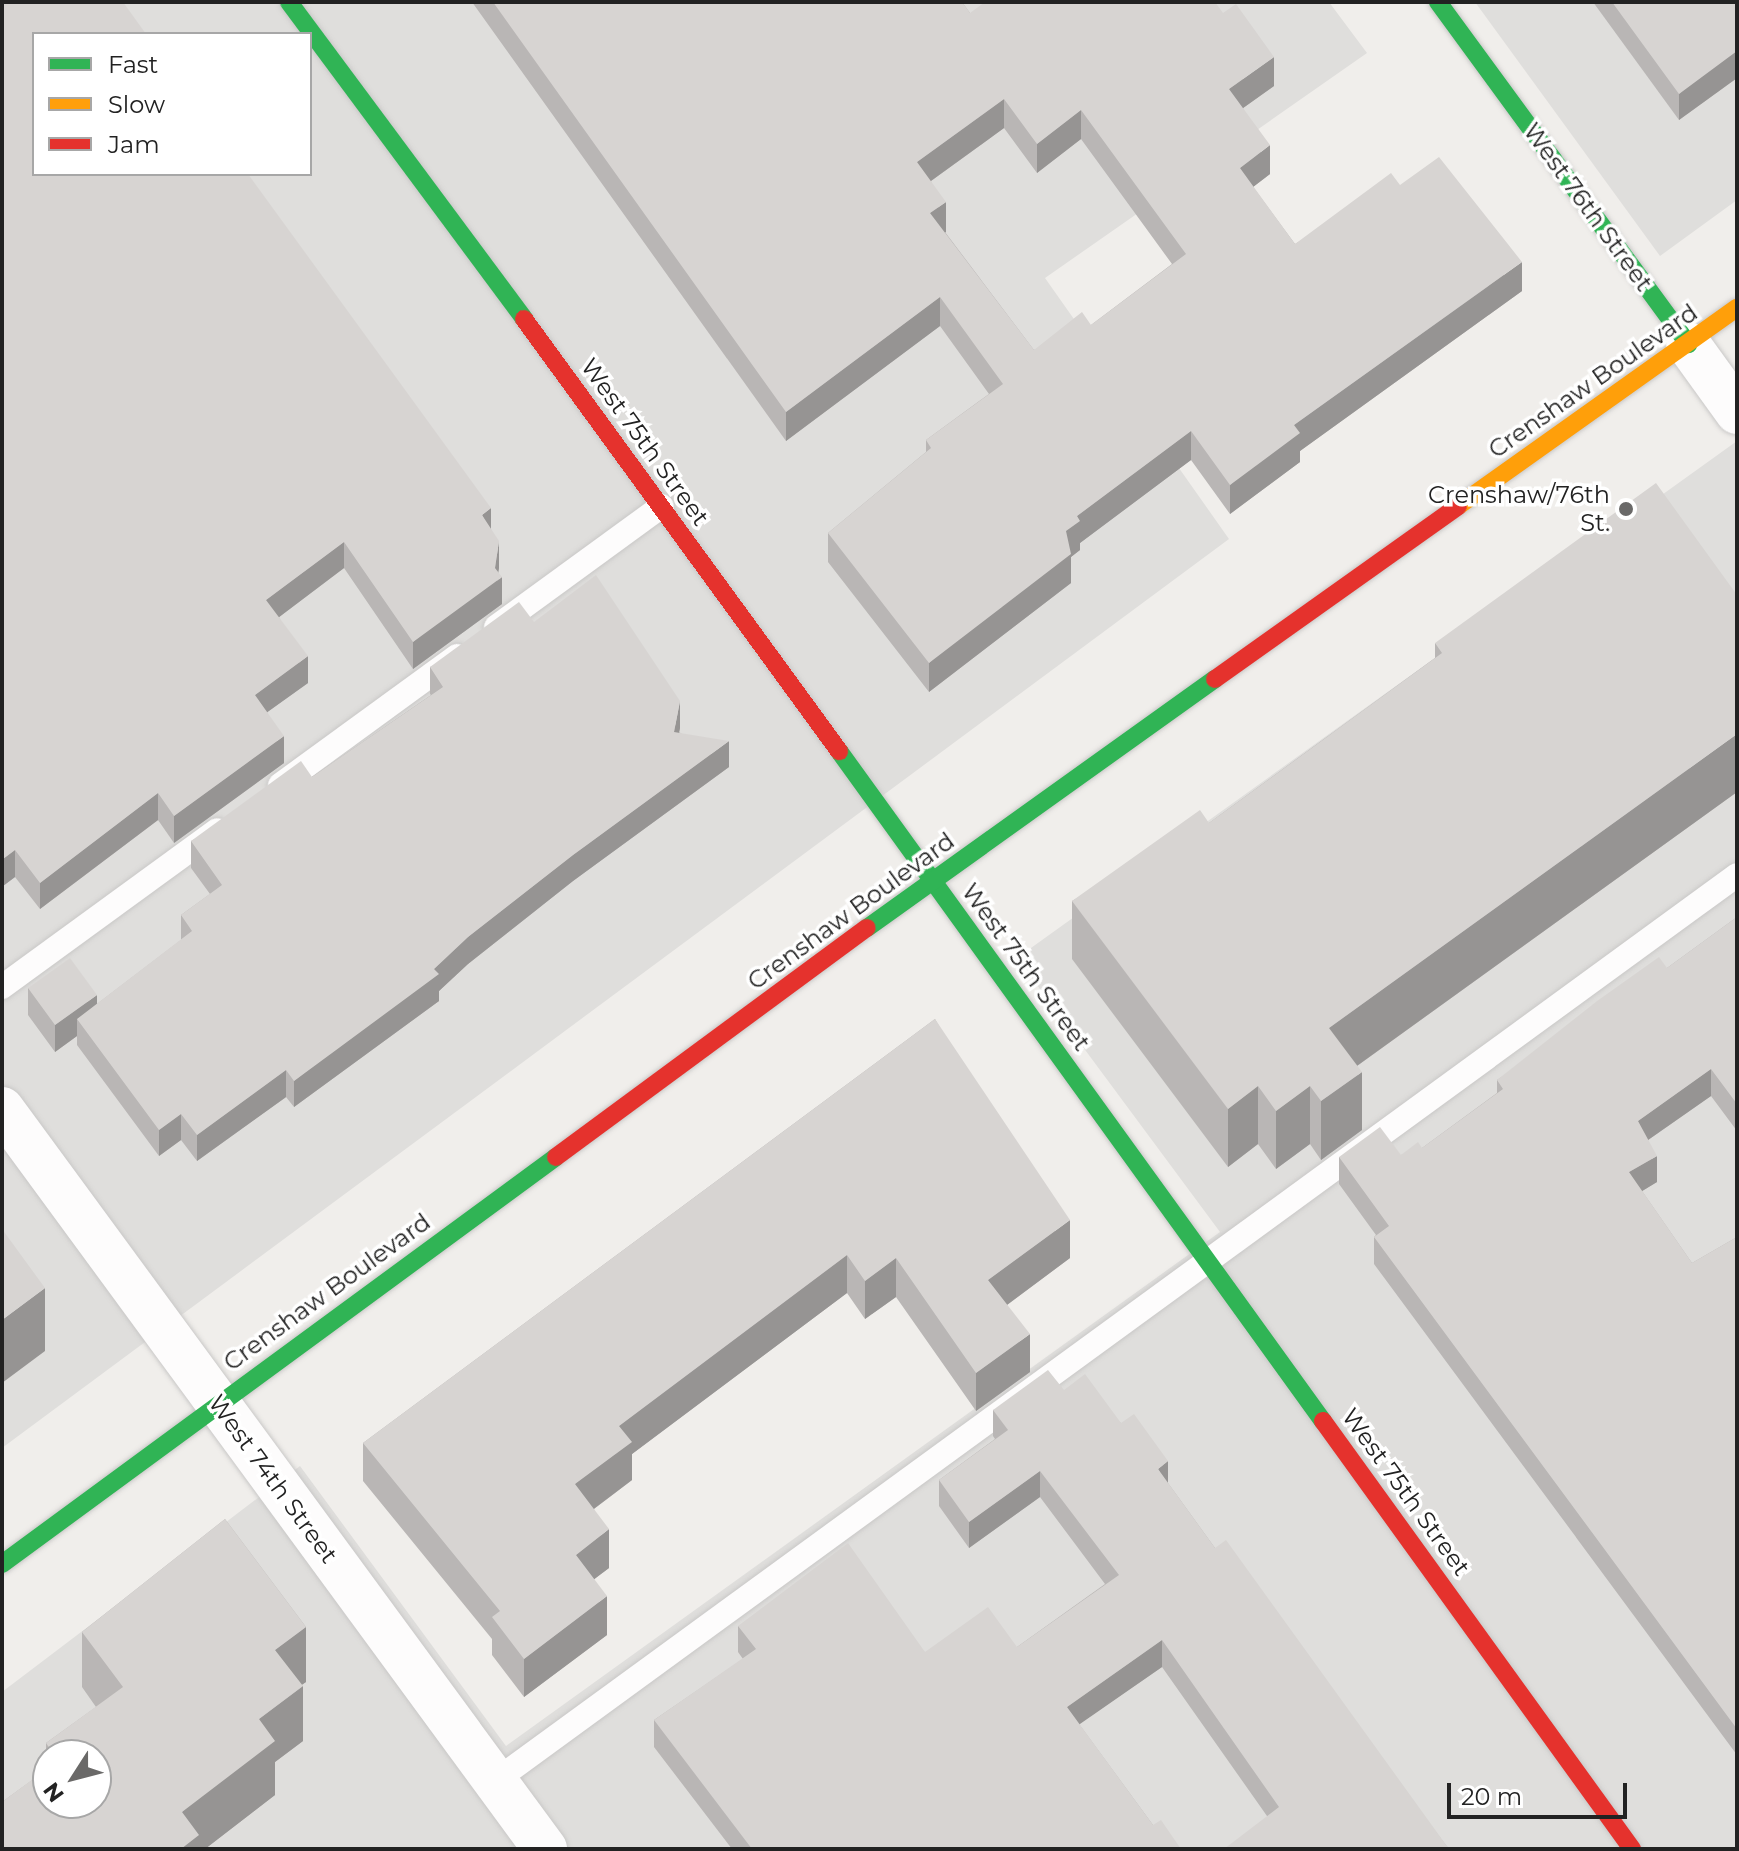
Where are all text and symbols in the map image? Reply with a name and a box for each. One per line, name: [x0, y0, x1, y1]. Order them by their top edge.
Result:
legend: [32, 32, 312, 176]
text: Fast: [108, 50, 158, 79]
text: Slow: [108, 90, 165, 119]
street label: West 76th Street: [1517, 117, 1659, 297]
text: Jam: [108, 130, 160, 159]
street label: Crenshaw Boulevard: [1483, 298, 1703, 464]
street label: West 75th Street: [575, 353, 715, 531]
place label: Crenshaw/76th St.: [1428, 481, 1610, 537]
marker: Crenshaw/76th St.: [1617, 500, 1635, 518]
street label: Crenshaw Boulevard: [742, 826, 960, 996]
street label: West 75th Street: [956, 878, 1096, 1056]
street label: Crenshaw Boulevard: [218, 1207, 436, 1377]
street label: West 74th Street: [202, 1389, 344, 1569]
street label: West 75th Street: [1336, 1403, 1476, 1581]
north arrow: [32, 1739, 112, 1819]
scale bar: [1451, 1767, 1631, 1817]
text: N: [38, 1777, 70, 1807]
text: 20 m: [1461, 1782, 1522, 1811]

